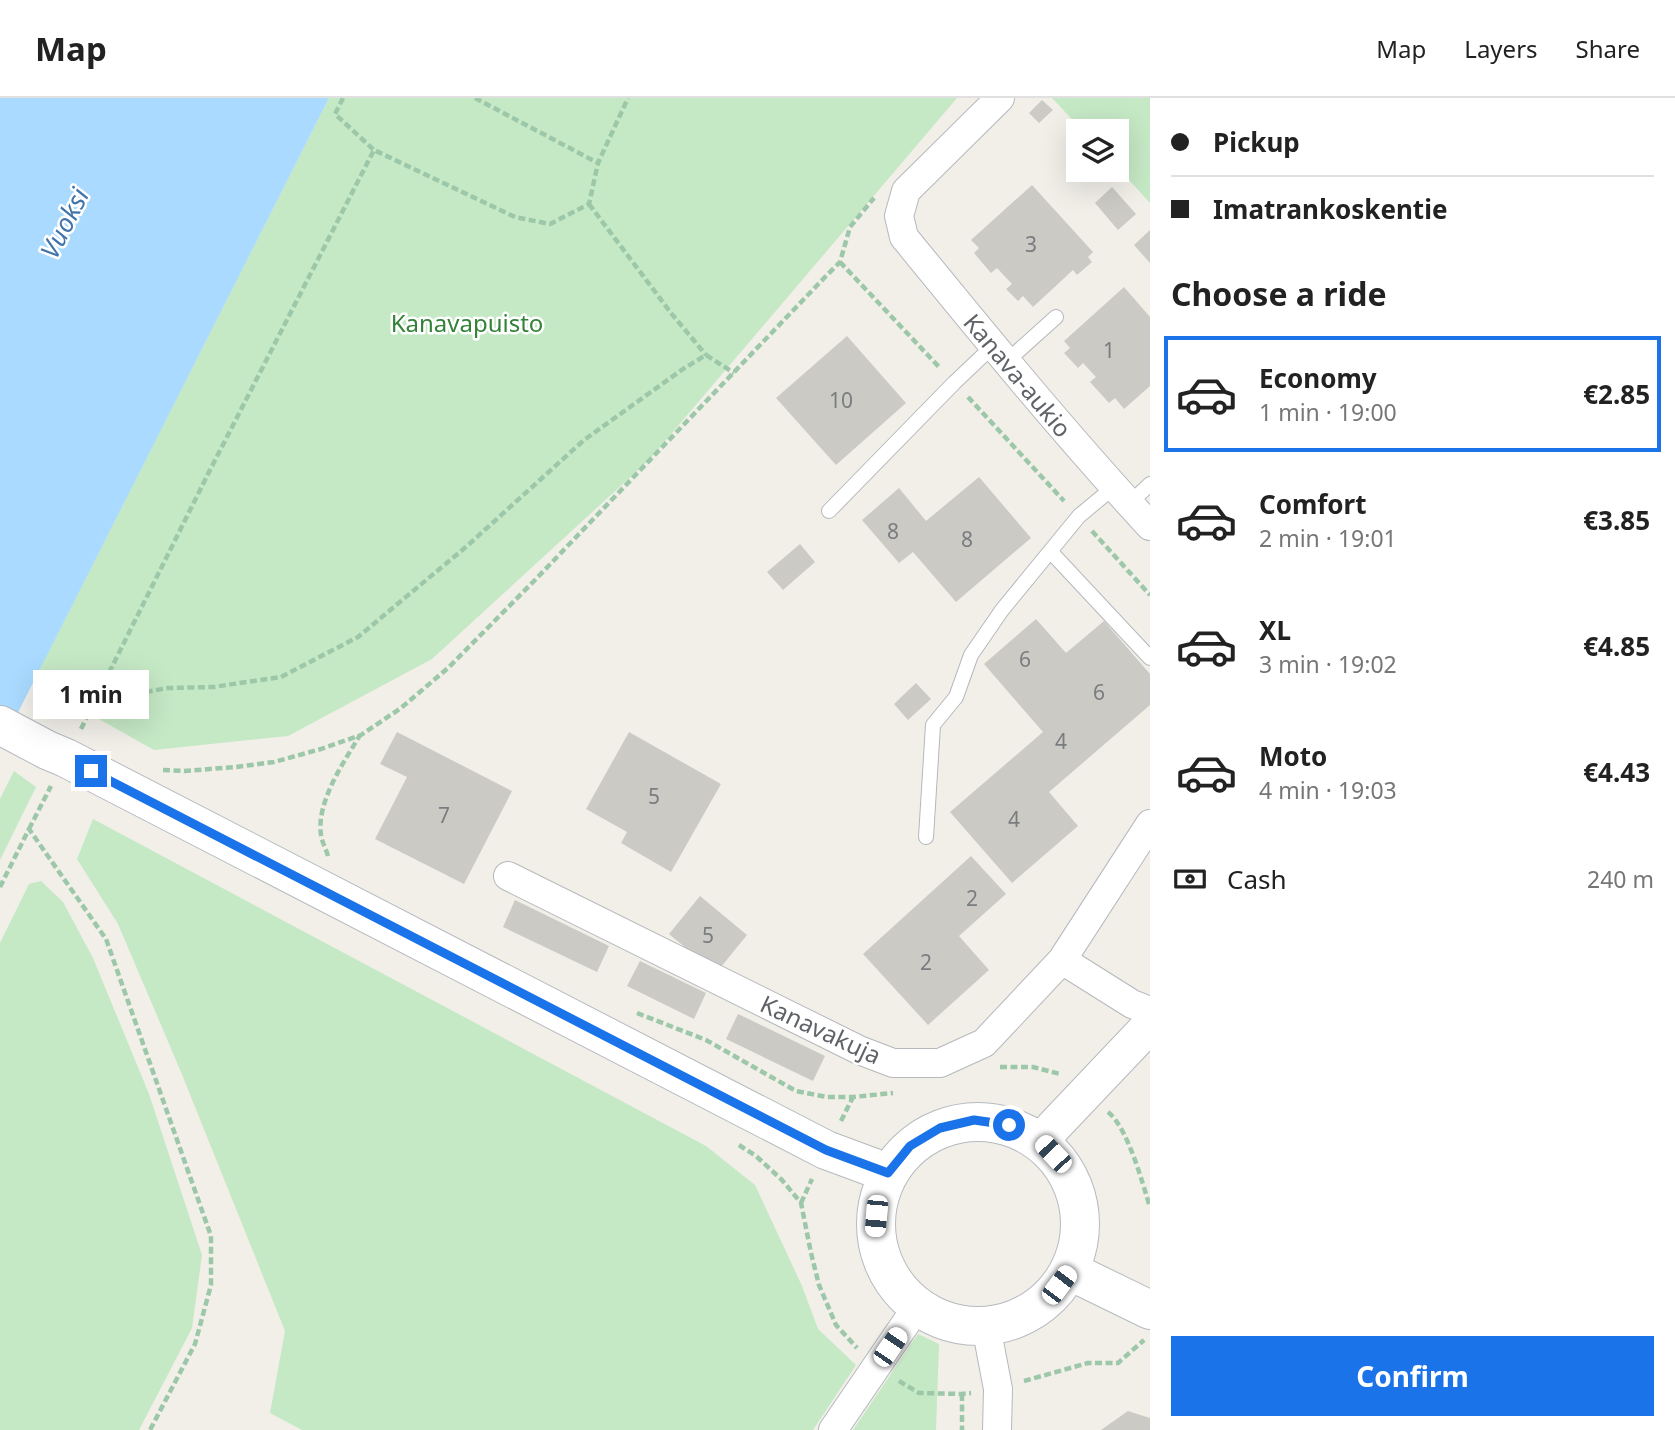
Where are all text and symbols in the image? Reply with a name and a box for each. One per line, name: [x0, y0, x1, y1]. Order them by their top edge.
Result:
text: Map: [35, 26, 107, 71]
text: Map: [1376, 32, 1426, 65]
text: Layers: [1464, 32, 1538, 65]
text: Share: [1576, 32, 1640, 65]
map controls: [1066, 119, 1129, 182]
button: layers: [1066, 119, 1129, 182]
text: Pickup: [1213, 124, 1300, 160]
water label: Vuoksi: [31, 180, 98, 264]
text: Imatrankoskentie: [1213, 191, 1447, 227]
house number: 3: [1025, 230, 1037, 258]
text: Choose a ride: [1171, 272, 1387, 315]
park label: Kanavapuisto: [391, 306, 543, 339]
street label: Kanava-aukio: [957, 306, 1079, 444]
house number: 1: [1103, 336, 1115, 364]
text: Economy: [1259, 360, 1377, 396]
icon: car: [1175, 363, 1238, 426]
text: €2.85: [1583, 376, 1650, 412]
house number: 10: [829, 386, 853, 414]
text: 1 min · 19:00: [1259, 396, 1397, 428]
text: Comfort: [1259, 486, 1367, 522]
icon: car: [1175, 489, 1238, 552]
text: €3.85: [1583, 502, 1650, 538]
house number: 8: [887, 517, 899, 545]
text: 2 min · 19:01: [1259, 522, 1397, 554]
house number: 8: [961, 525, 973, 553]
text: XL: [1259, 612, 1291, 648]
icon: car: [1175, 615, 1238, 678]
text: €4.85: [1583, 628, 1650, 664]
house number: 6: [1019, 645, 1031, 673]
text: 3 min · 19:02: [1259, 648, 1397, 680]
callout: 1 min: [33, 670, 149, 718]
text: 1 min: [59, 678, 123, 710]
house number: 6: [1093, 678, 1105, 706]
house number: 4: [1055, 727, 1067, 755]
text: Moto: [1259, 738, 1327, 774]
icon: car: [1175, 741, 1238, 804]
text: €4.43: [1583, 754, 1650, 790]
route end: [75, 755, 107, 787]
text: 4 min · 19:03: [1259, 774, 1397, 806]
house number: 5: [648, 782, 660, 810]
house number: 7: [438, 801, 450, 829]
house number: 4: [1008, 805, 1020, 833]
icon: cash: [1171, 860, 1209, 898]
text: Cash: [1227, 861, 1287, 897]
text: 240 m: [1587, 863, 1654, 895]
house number: 2: [966, 884, 978, 912]
house number: 5: [702, 921, 714, 949]
house number: 2: [920, 948, 932, 976]
street label: Kanavakuja: [755, 987, 887, 1071]
route start: [993, 1109, 1025, 1141]
car: [1031, 1131, 1076, 1177]
car: [864, 1194, 889, 1238]
car: [1038, 1262, 1081, 1308]
car: [870, 1324, 911, 1370]
button: Confirm: [1171, 1336, 1654, 1416]

